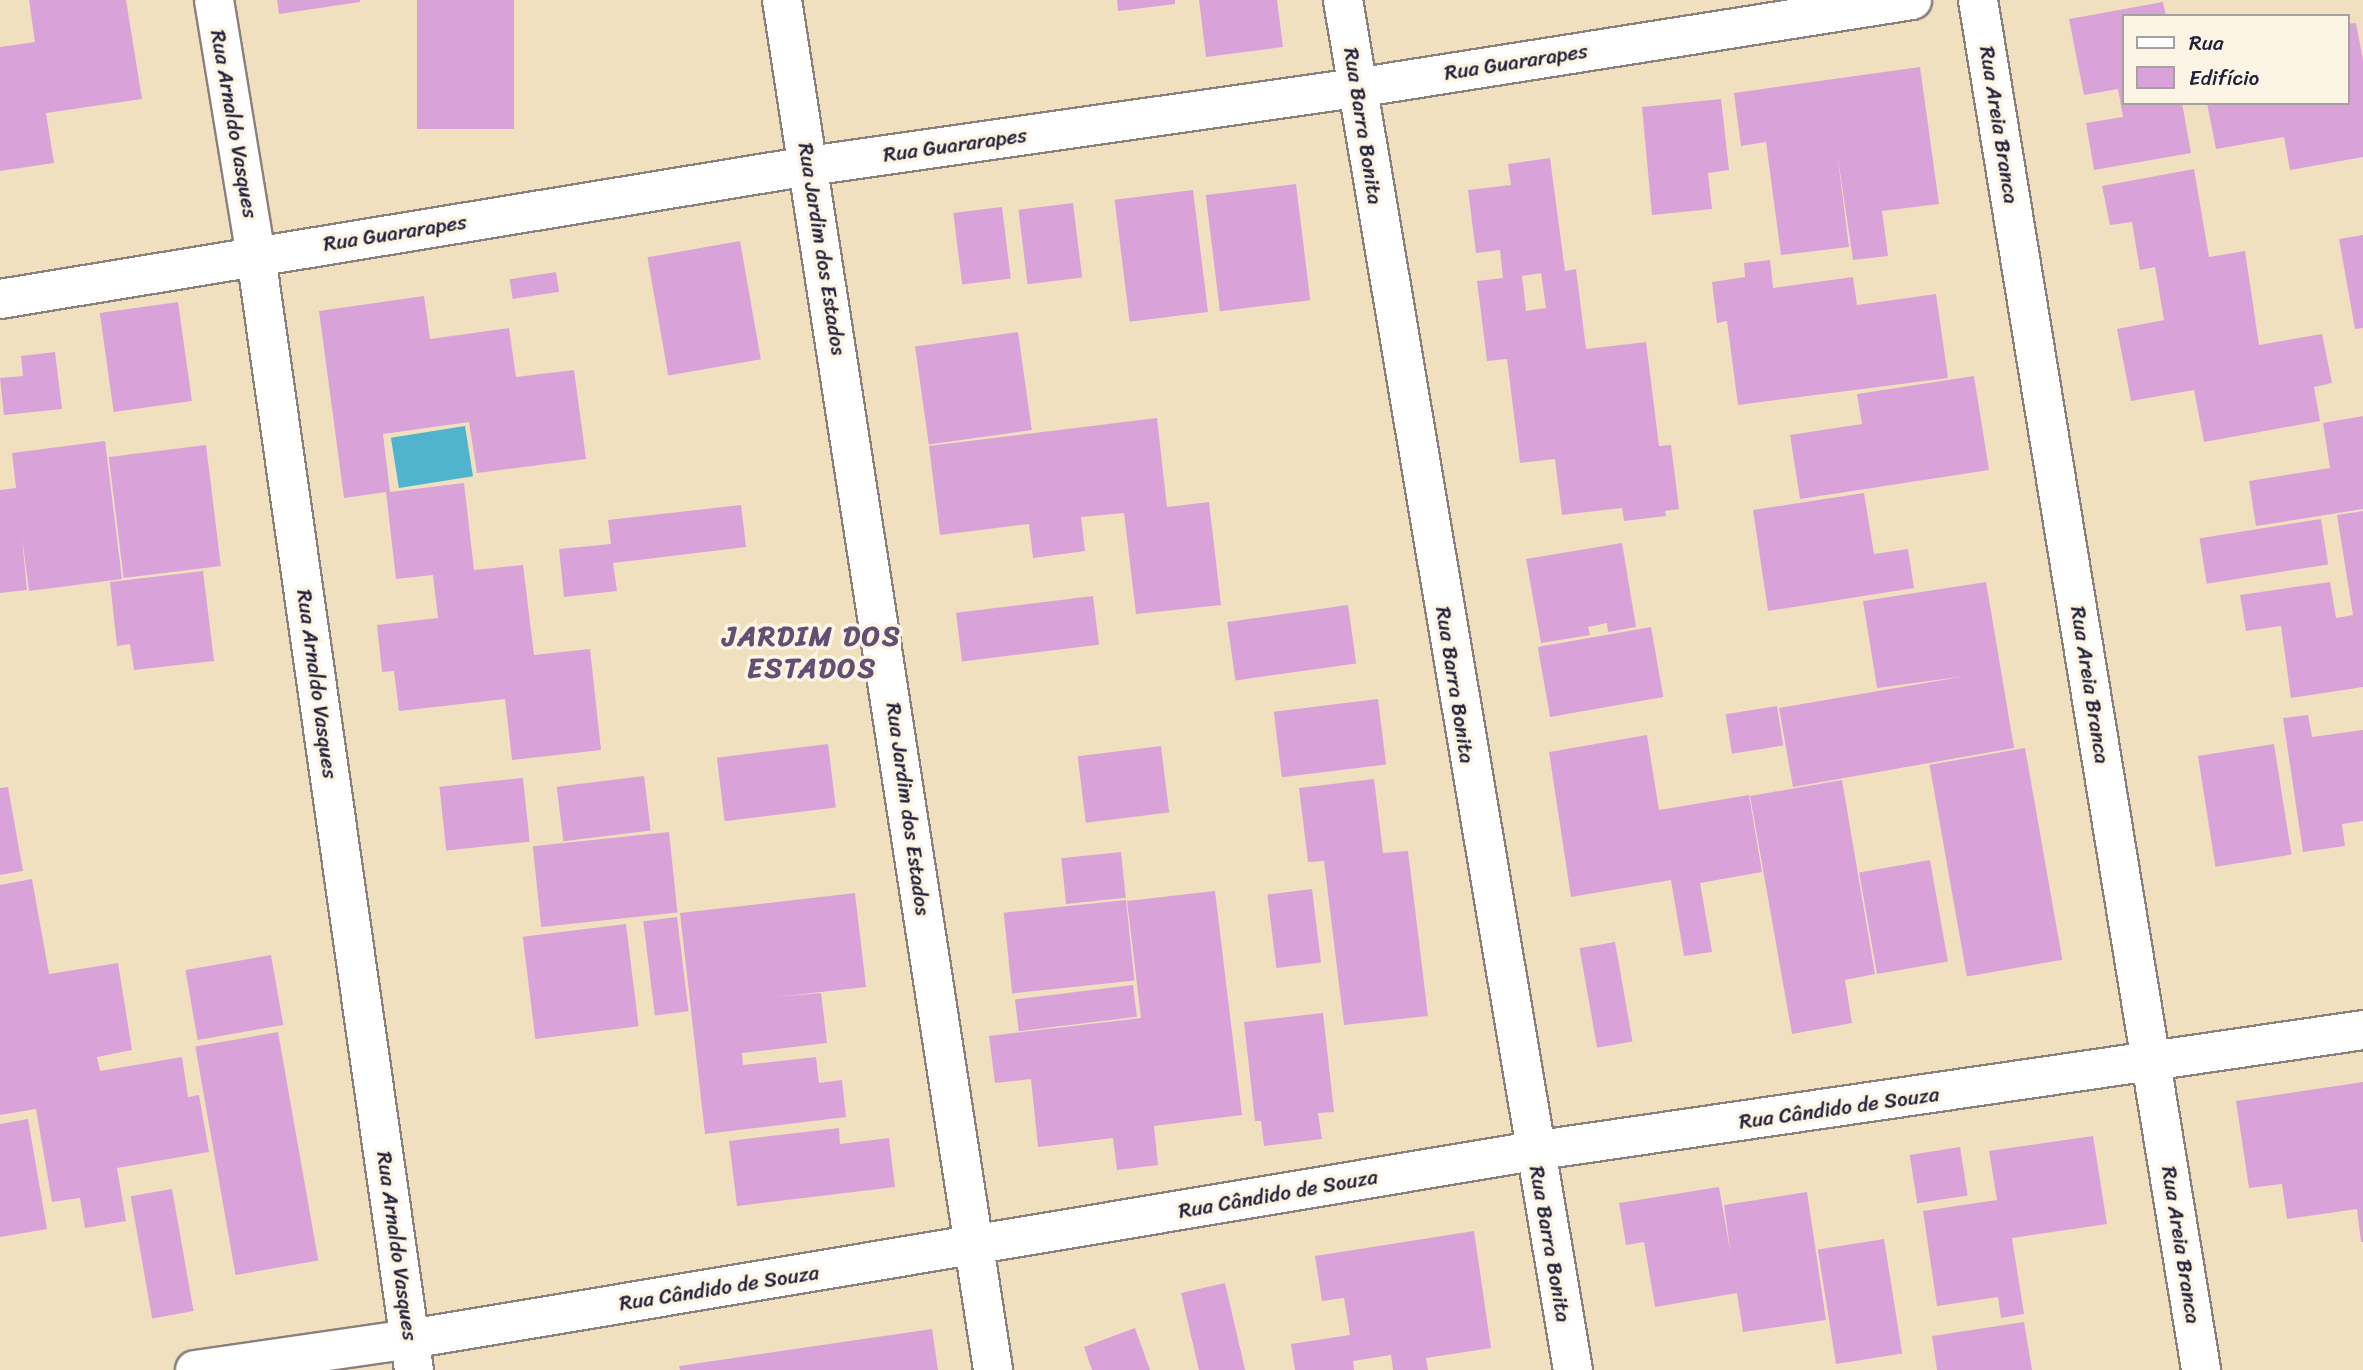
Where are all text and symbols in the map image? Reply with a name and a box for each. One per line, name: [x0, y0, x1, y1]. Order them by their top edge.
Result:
legend: [2122, 14, 2349, 105]
text: Rua: [2189, 24, 2224, 62]
street label: Rua Arnaldo Vasques: [205, 29, 263, 219]
street label: Rua Guararapes: [1443, 38, 1589, 86]
street label: Rua Areia Branca: [1974, 44, 2024, 206]
street label: Rua Barra Bonita: [1338, 46, 1388, 206]
text: Edifício: [2189, 59, 2259, 97]
street label: Rua Guararapes: [882, 122, 1028, 168]
street label: Rua Jardim dos Estados: [793, 140, 851, 358]
street label: Rua Guararapes: [322, 209, 468, 257]
street label: Rua Arnaldo Vasques: [291, 589, 343, 779]
street label: Rua Areia Branca: [2065, 604, 2115, 766]
street label: Rua Barra Bonita: [1430, 605, 1480, 765]
district label: JARDIM DOS ESTADOS: [725, 619, 899, 685]
street label: Rua Jardim dos Estados: [880, 700, 936, 918]
street label: Rua Cândido de Souza: [1737, 1081, 1941, 1135]
street label: Rua Arnaldo Vasques: [371, 1151, 423, 1341]
street label: Rua Cândido de Souza: [1176, 1164, 1380, 1224]
street label: Rua Barra Bonita: [1524, 1164, 1576, 1324]
street label: Rua Areia Branca: [2156, 1164, 2206, 1326]
street label: Rua Cândido de Souza: [617, 1260, 821, 1316]

